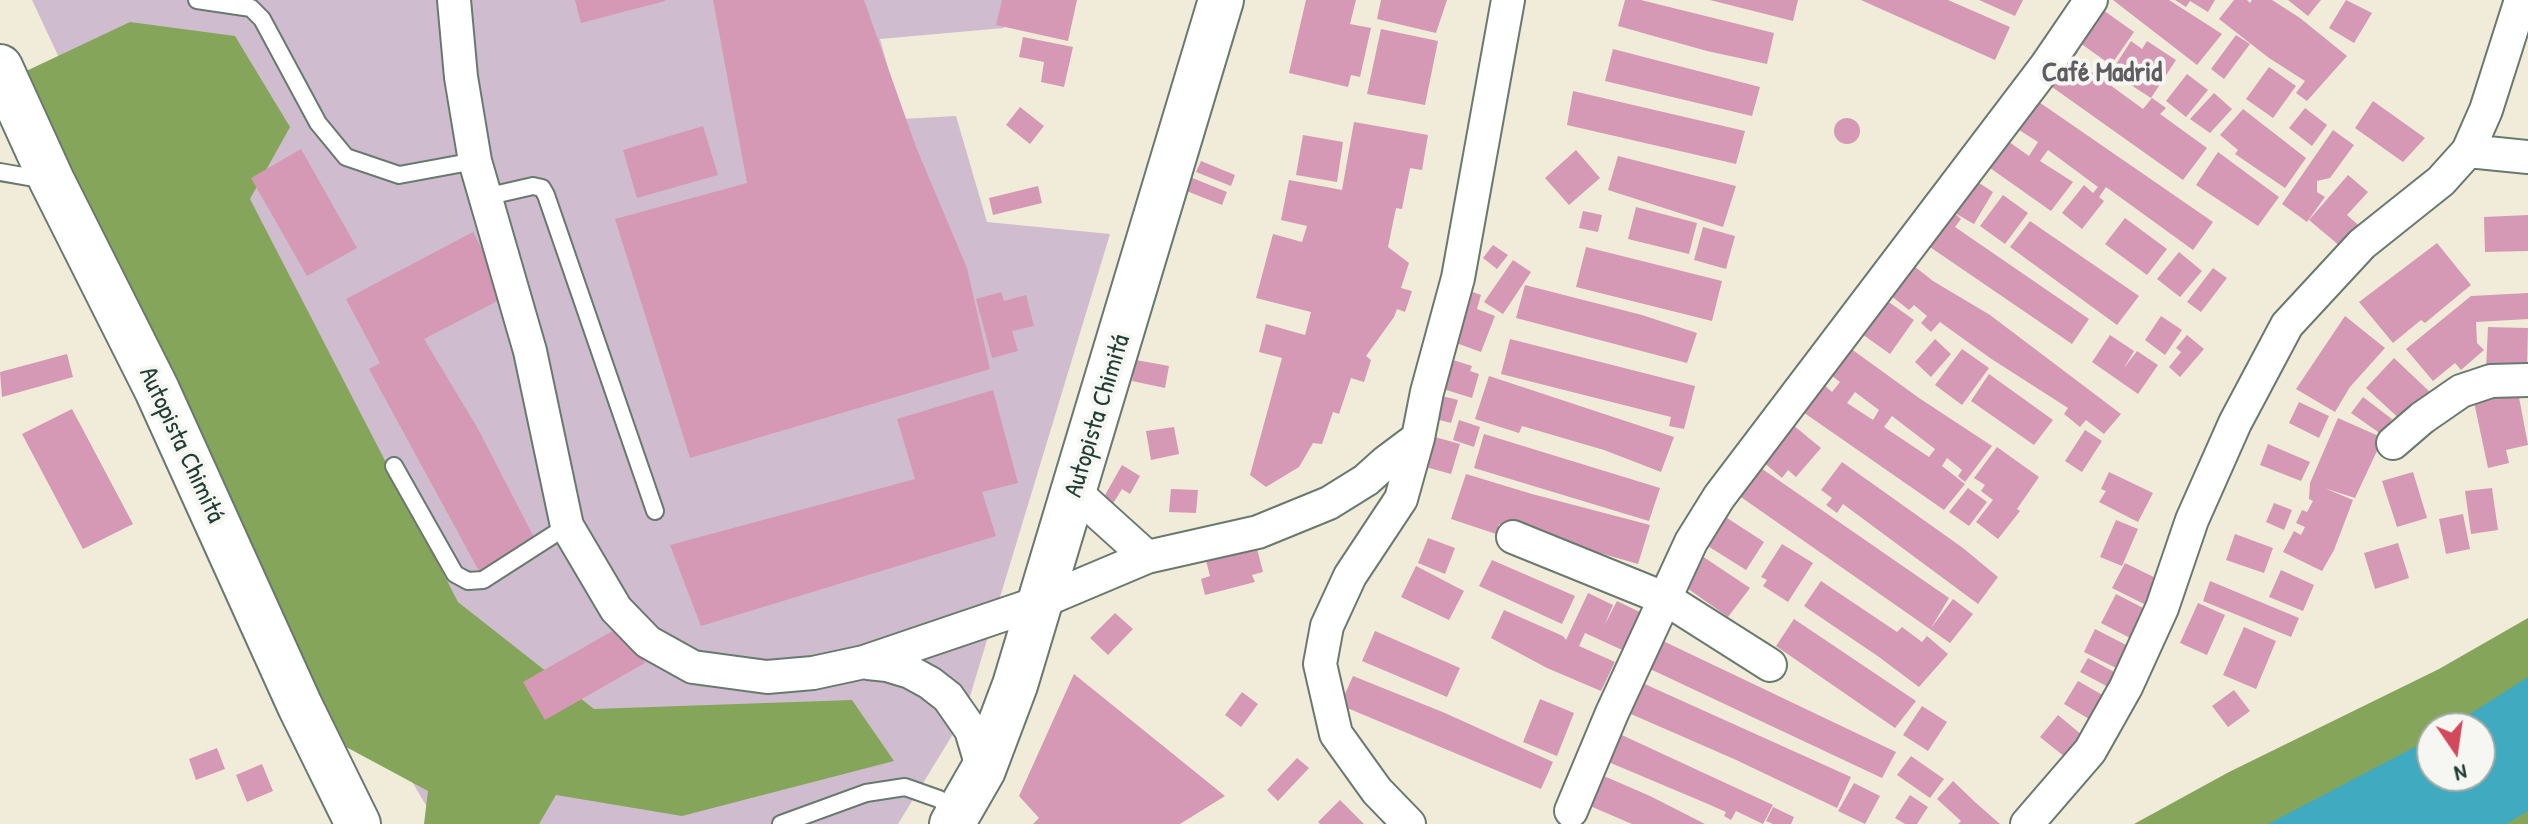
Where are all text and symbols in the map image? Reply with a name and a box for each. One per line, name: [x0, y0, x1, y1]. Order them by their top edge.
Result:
district label: Café Madrid: [2042, 57, 2162, 91]
street label: Autopista Chimitá: [1058, 331, 1138, 501]
street label: Autopista Chimitá: [131, 362, 231, 528]
north arrow: [2416, 712, 2496, 792]
text: N: [2452, 758, 2470, 789]

